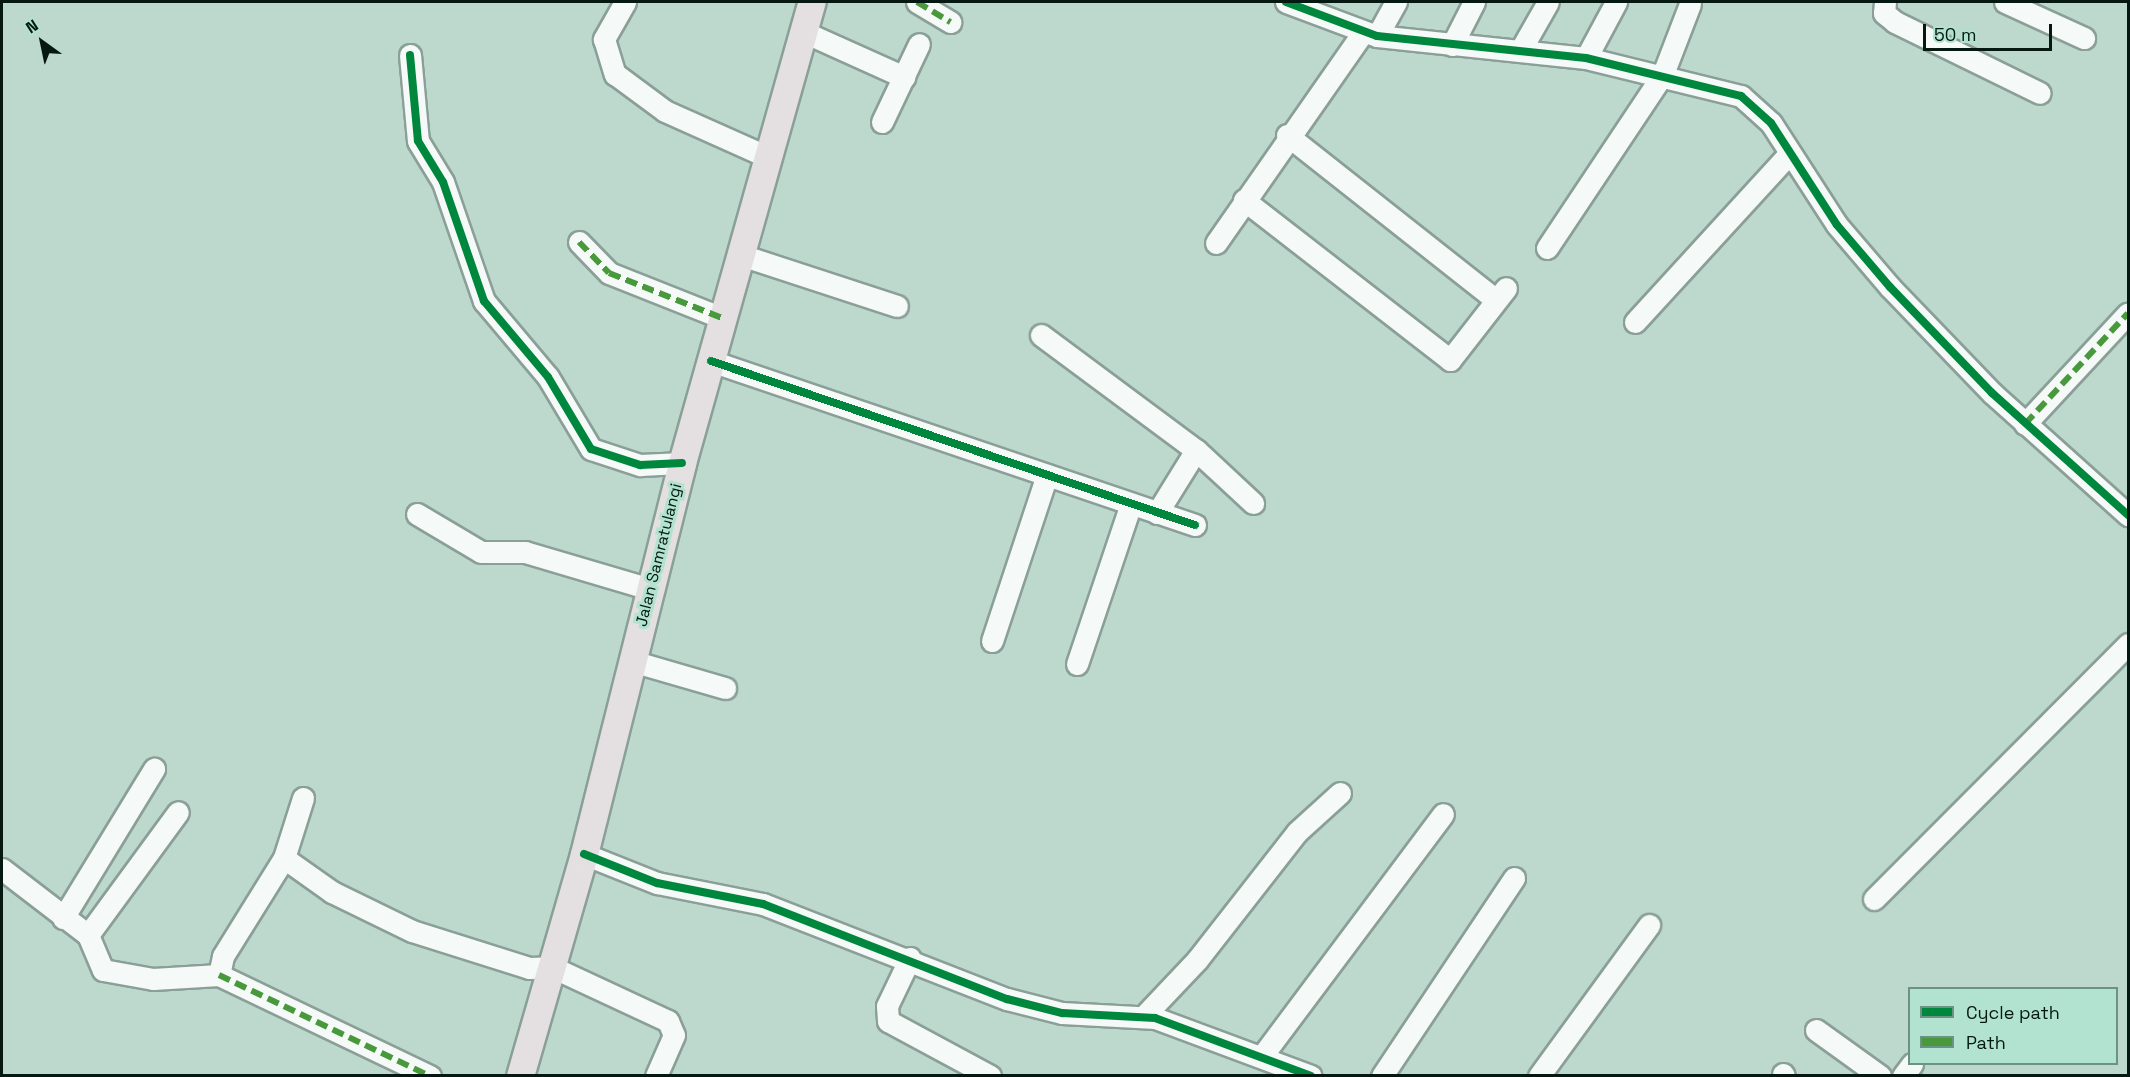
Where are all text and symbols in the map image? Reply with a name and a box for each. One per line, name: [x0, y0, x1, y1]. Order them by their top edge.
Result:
north arrow: [12, 12, 72, 72]
scale bar: [1926, 12, 2055, 50]
text: N: [22, 15, 42, 38]
text: 50 m: [1934, 23, 1976, 46]
street label: Jalan Samratulangi: [632, 481, 686, 629]
legend: [1908, 987, 2118, 1065]
text: Cycle path: [1966, 1001, 2060, 1024]
text: Path: [1966, 1031, 2006, 1054]

